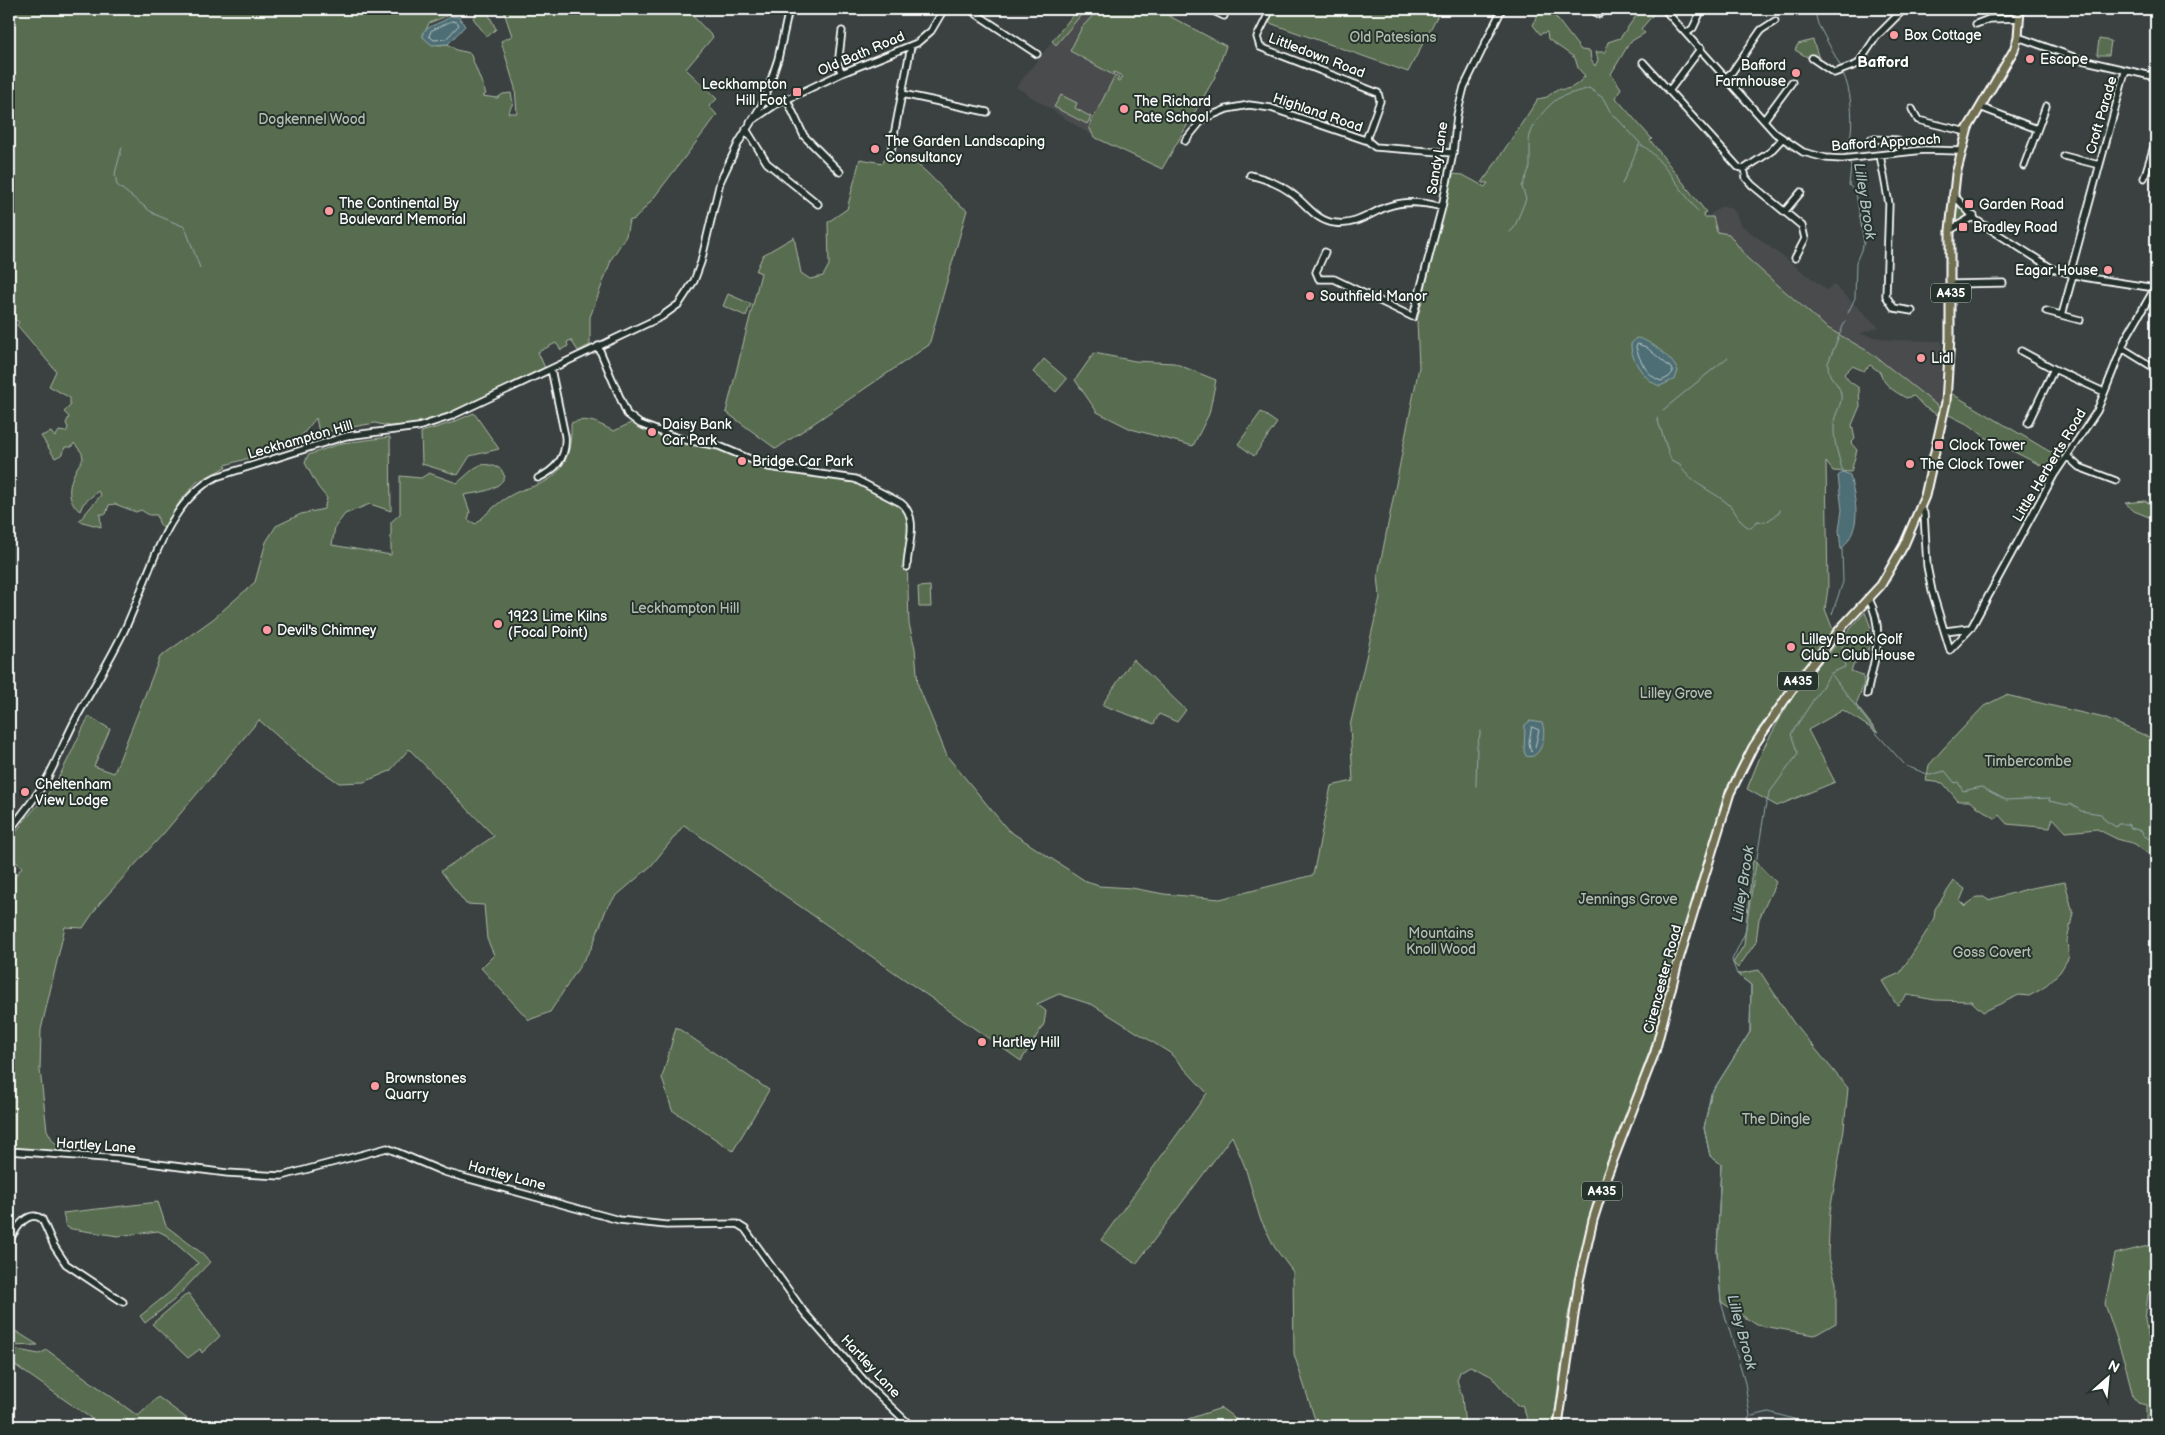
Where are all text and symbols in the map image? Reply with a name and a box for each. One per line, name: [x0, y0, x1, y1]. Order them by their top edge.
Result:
place label: Box Cottage: [1904, 27, 1982, 44]
street label: Old Bath Road: [815, 28, 907, 79]
street label: Littledown Road: [1266, 29, 1368, 82]
park label: Old Patesians: [1350, 29, 1436, 46]
marker: Box Cottage: [1888, 29, 1900, 41]
place label: Escape: [2040, 51, 2088, 68]
district label: Bafford: [1857, 53, 1909, 72]
marker: Escape: [2024, 53, 2036, 65]
place label: Bafford Farmhouse: [1715, 57, 1786, 90]
marker: Bafford Farmhouse: [1790, 67, 1802, 79]
street label: Croft Parade: [2082, 74, 2121, 156]
place label: Leckhampton Hill Foot: [702, 76, 788, 109]
marker: Leckhampton Hill Foot: [791, 86, 803, 98]
street label: Highland Road: [1271, 89, 1365, 136]
place label: The Richard Pate School: [1134, 93, 1211, 126]
marker: The Richard Pate School: [1118, 103, 1130, 115]
park label: Dogkennel Wood: [258, 111, 366, 128]
street label: Sandy Lane: [1423, 121, 1452, 196]
street label: Bafford Approach: [1831, 130, 1942, 155]
place label: The Garden Landscaping Consultancy: [885, 133, 1045, 166]
marker: The Garden Landscaping Consultancy: [869, 143, 881, 155]
water label: Lilley Brook: [1849, 161, 1880, 241]
place label: The Continental By Boulevard Memorial: [339, 195, 466, 228]
place label: Garden Road: [1979, 196, 2064, 213]
marker: Garden Road: [1963, 198, 1975, 210]
marker: The Continental By Boulevard Memorial: [323, 205, 335, 217]
place label: Bradley Road: [1973, 219, 2058, 236]
marker: Bradley Road: [1957, 221, 1969, 233]
place label: Eagar House: [2015, 262, 2098, 279]
marker: Eagar House: [2102, 264, 2114, 276]
road number: A435: [1931, 284, 1971, 302]
place label: Southfield Manor: [1320, 288, 1428, 305]
marker: Southfield Manor: [1304, 290, 1316, 302]
place label: Lidl: [1931, 350, 1953, 367]
marker: Lidl: [1915, 352, 1927, 364]
street label: Little Herberts Road: [2009, 406, 2090, 525]
street label: Leckhampton Hill: [246, 416, 355, 463]
place label: Daisy Bank Car Park: [662, 416, 732, 449]
marker: Daisy Bank Car Park: [646, 426, 658, 438]
place label: Clock Tower: [1949, 437, 2026, 454]
marker: Clock Tower: [1933, 439, 1945, 451]
place label: Bridge Car Park: [752, 453, 853, 470]
marker: Bridge Car Park: [736, 455, 748, 467]
place label: The Clock Tower: [1920, 456, 2025, 473]
marker: The Clock Tower: [1904, 458, 1916, 470]
park label: Leckhampton Hill: [631, 600, 739, 617]
place label: 1923 Lime Kilns (Focal Point): [508, 608, 607, 641]
marker: 1923 Lime Kilns (Focal Point): [492, 618, 504, 630]
place label: Devil's Chimney: [277, 622, 377, 639]
marker: Devil's Chimney: [261, 624, 273, 636]
place label: Lilley Brook Golf Club - Club House: [1801, 631, 1915, 664]
marker: Lilley Brook Golf Club - Club House: [1785, 641, 1797, 653]
road number: A435: [1778, 671, 1818, 690]
park label: Lilley Grove: [1640, 685, 1712, 702]
park label: Timbercombe: [1984, 753, 2072, 770]
place label: Cheltenham View Lodge: [35, 776, 111, 809]
marker: Cheltenham View Lodge: [19, 786, 31, 798]
water label: Lilley Brook: [1728, 844, 1759, 924]
park label: Jennings Grove: [1578, 891, 1678, 908]
street label: Cirencester Road: [1640, 923, 1685, 1035]
park label: Mountains Knoll Wood: [1406, 925, 1476, 958]
park label: Goss Covert: [1953, 944, 2032, 961]
place label: Hartley Hill: [992, 1034, 1060, 1051]
marker: Hartley Hill: [976, 1036, 988, 1048]
place label: Brownstones Quarry: [385, 1070, 466, 1103]
marker: Brownstones Quarry: [369, 1080, 381, 1092]
park label: The Dingle: [1742, 1111, 1810, 1128]
street label: Hartley Lane: [56, 1134, 136, 1157]
street label: Hartley Lane: [466, 1157, 548, 1194]
road number: A435: [1582, 1182, 1622, 1200]
water label: Lilley Brook: [1722, 1292, 1761, 1373]
street label: Hartley Lane: [837, 1331, 904, 1401]
north arrow: [2082, 1352, 2132, 1402]
text: N: [2105, 1357, 2122, 1377]

